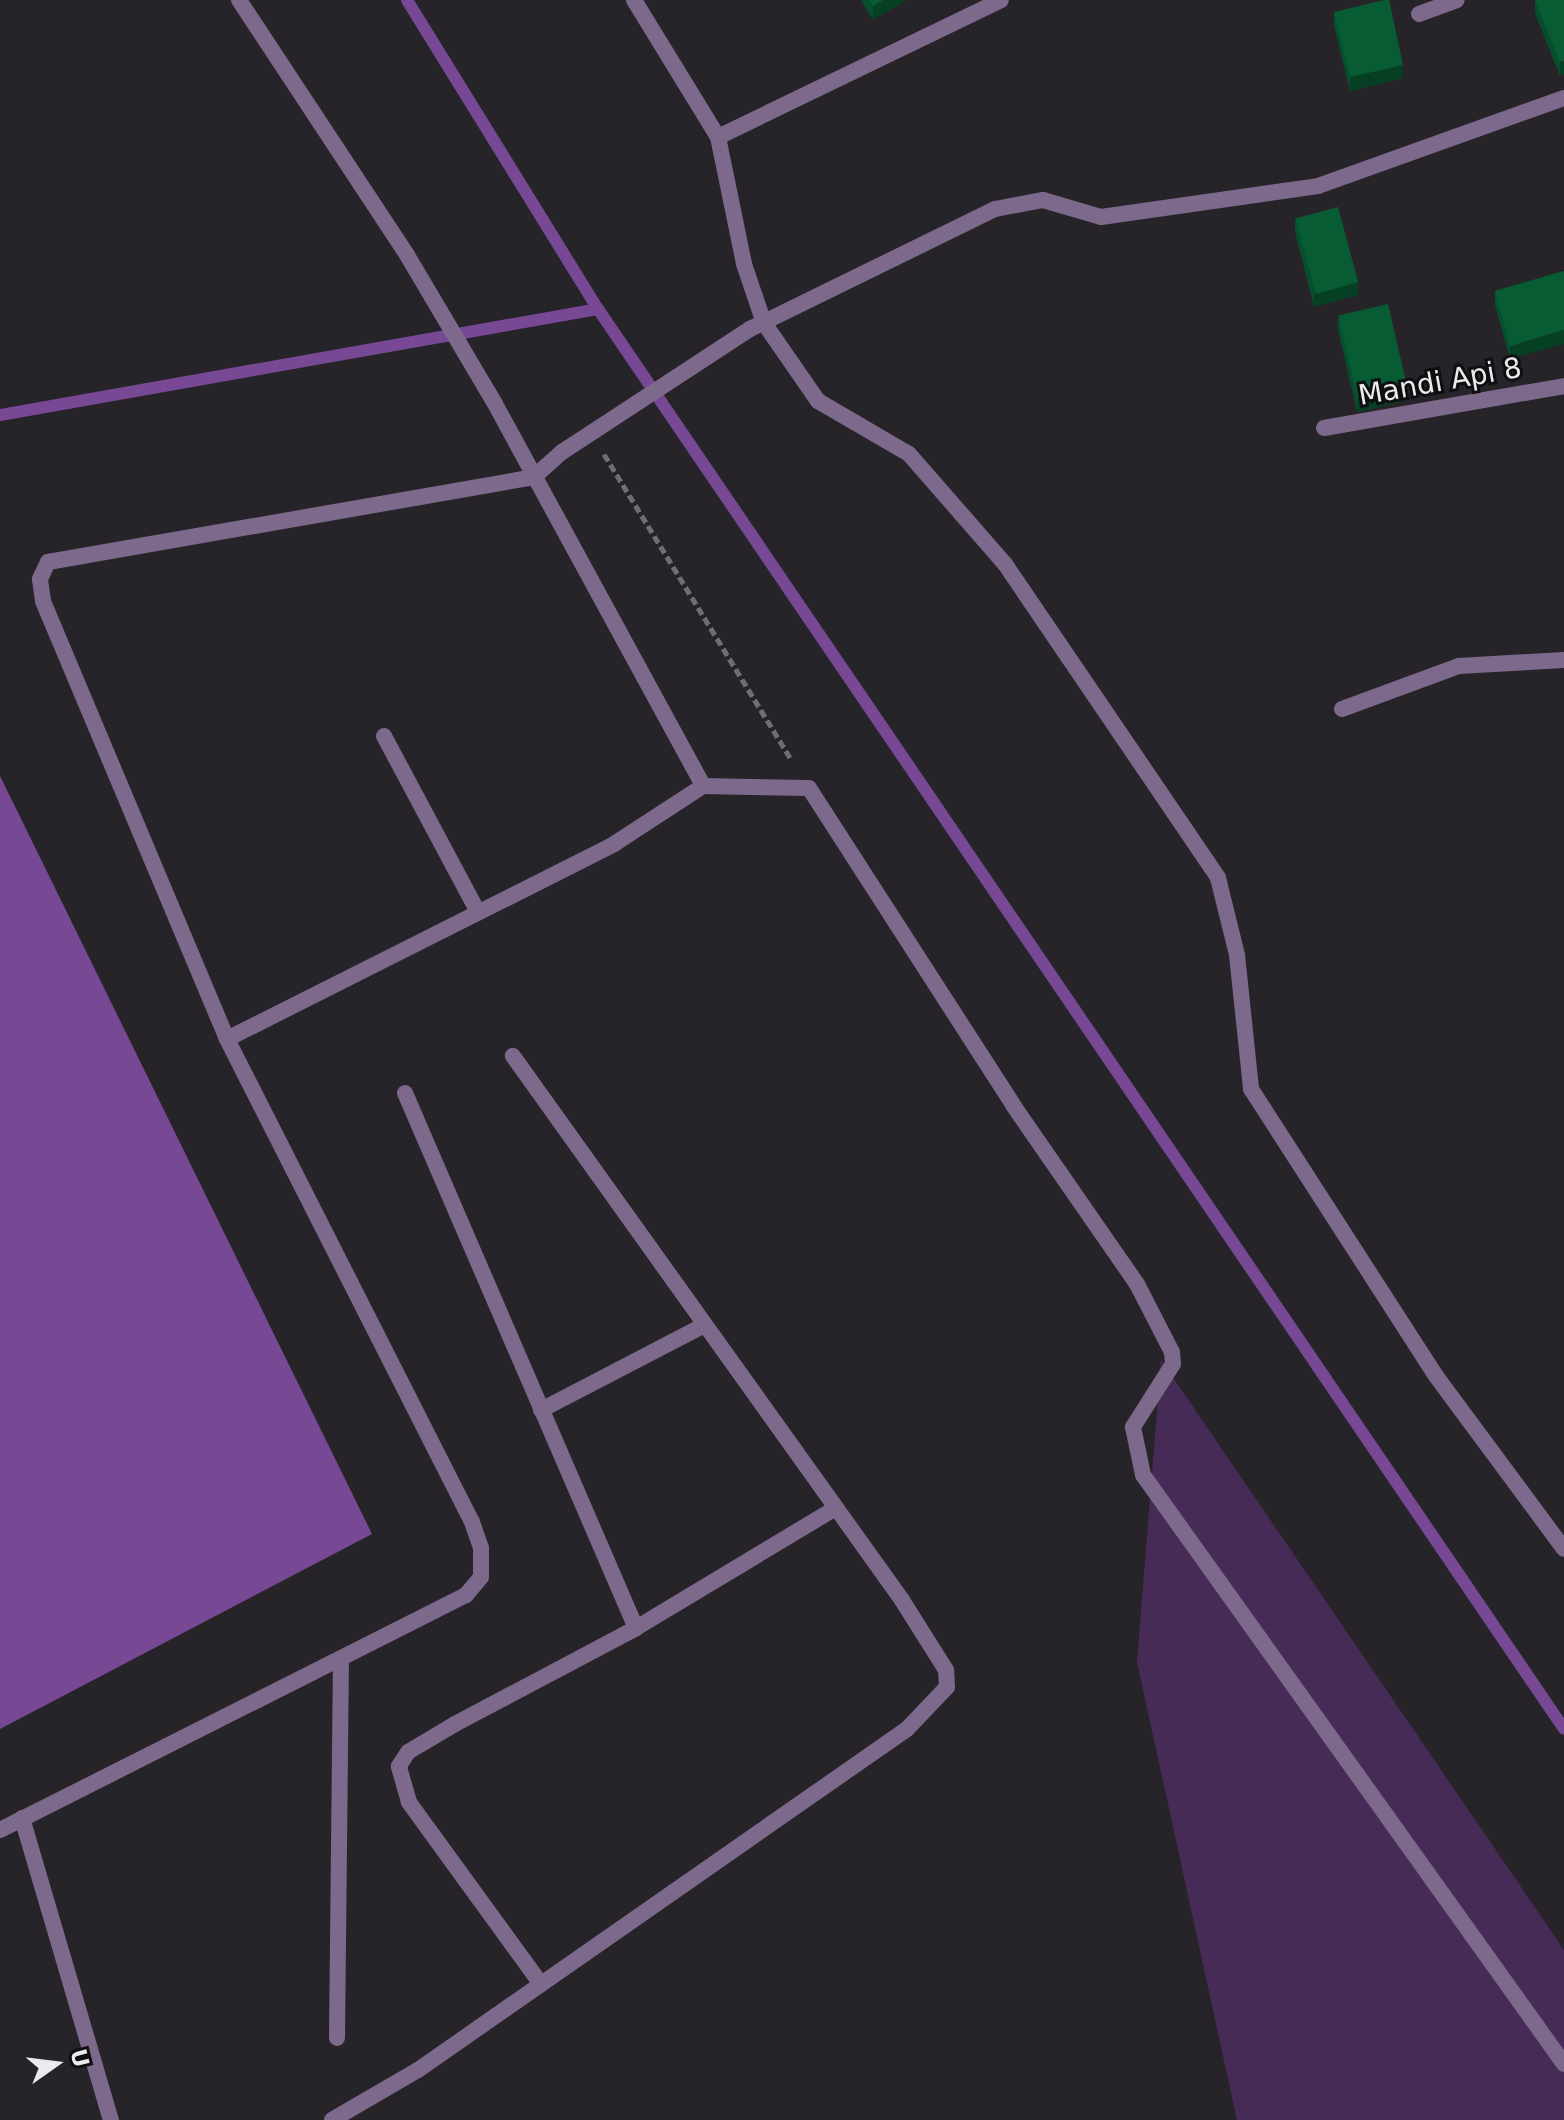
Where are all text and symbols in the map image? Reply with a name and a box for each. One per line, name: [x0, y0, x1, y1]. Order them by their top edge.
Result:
street label: Mandi Api 8: [1356, 351, 1524, 413]
north arrow: [16, 2024, 96, 2104]
text: U: [65, 2046, 94, 2070]

